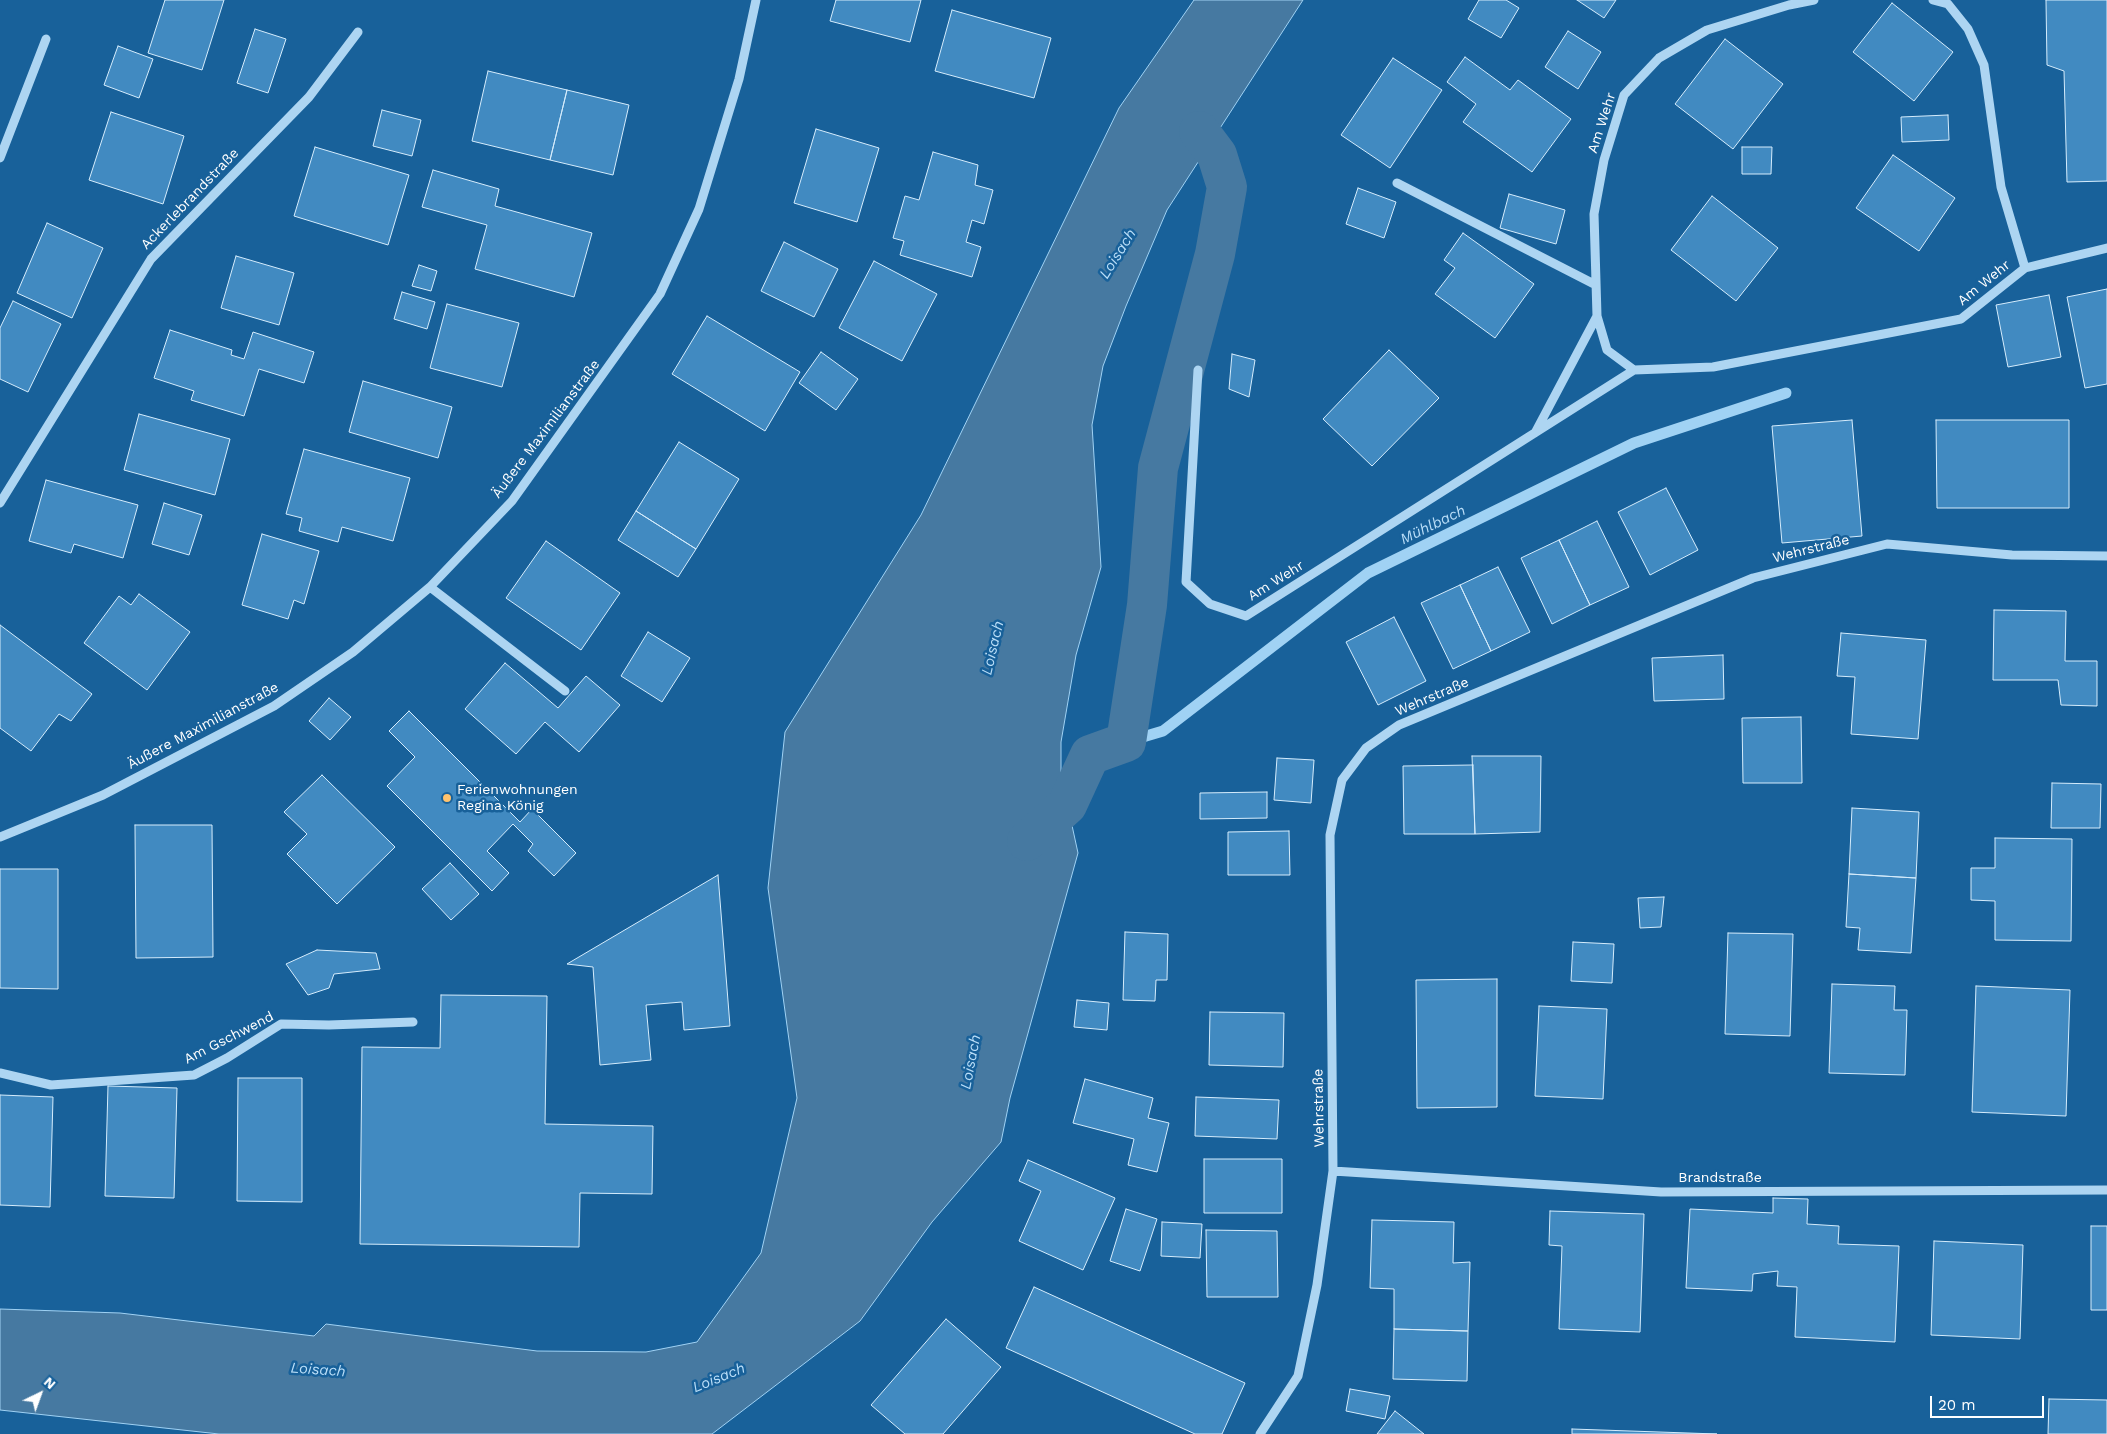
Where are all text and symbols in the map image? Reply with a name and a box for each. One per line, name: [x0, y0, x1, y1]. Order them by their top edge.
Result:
street label: Am Wehr: [1584, 91, 1620, 155]
street label: Ackerlebrandstraße: [137, 145, 243, 253]
water label: Loisach: [1096, 226, 1140, 282]
street label: Am Wehr: [1954, 257, 2014, 309]
street label: Äußere Maximilianstraße: [488, 357, 604, 501]
water label: Mühlbach: [1397, 501, 1469, 549]
street label: Wehrstraße: [1771, 531, 1851, 567]
street label: Am Wehr: [1245, 557, 1307, 605]
water label: Loisach: [978, 619, 1008, 677]
street label: Wehrstraße: [1393, 674, 1471, 720]
street label: Äußere Maximilianstraße: [125, 679, 281, 773]
place label: Ferienwohnungen Regina König: [457, 782, 578, 814]
marker: Ferienwohnungen Regina König: [441, 792, 453, 804]
street label: Am Gschwend: [181, 1008, 277, 1068]
water label: Loisach: [957, 1033, 985, 1091]
street label: Wehrstraße: [1310, 1069, 1328, 1147]
street label: Brandstraße: [1678, 1170, 1762, 1186]
water label: Loisach: [290, 1359, 346, 1381]
water label: Loisach: [690, 1359, 748, 1397]
north arrow: [15, 1369, 65, 1419]
text: N: [41, 1373, 59, 1392]
scale bar: [1932, 1386, 2046, 1418]
text: 20 m: [1938, 1396, 1976, 1414]

